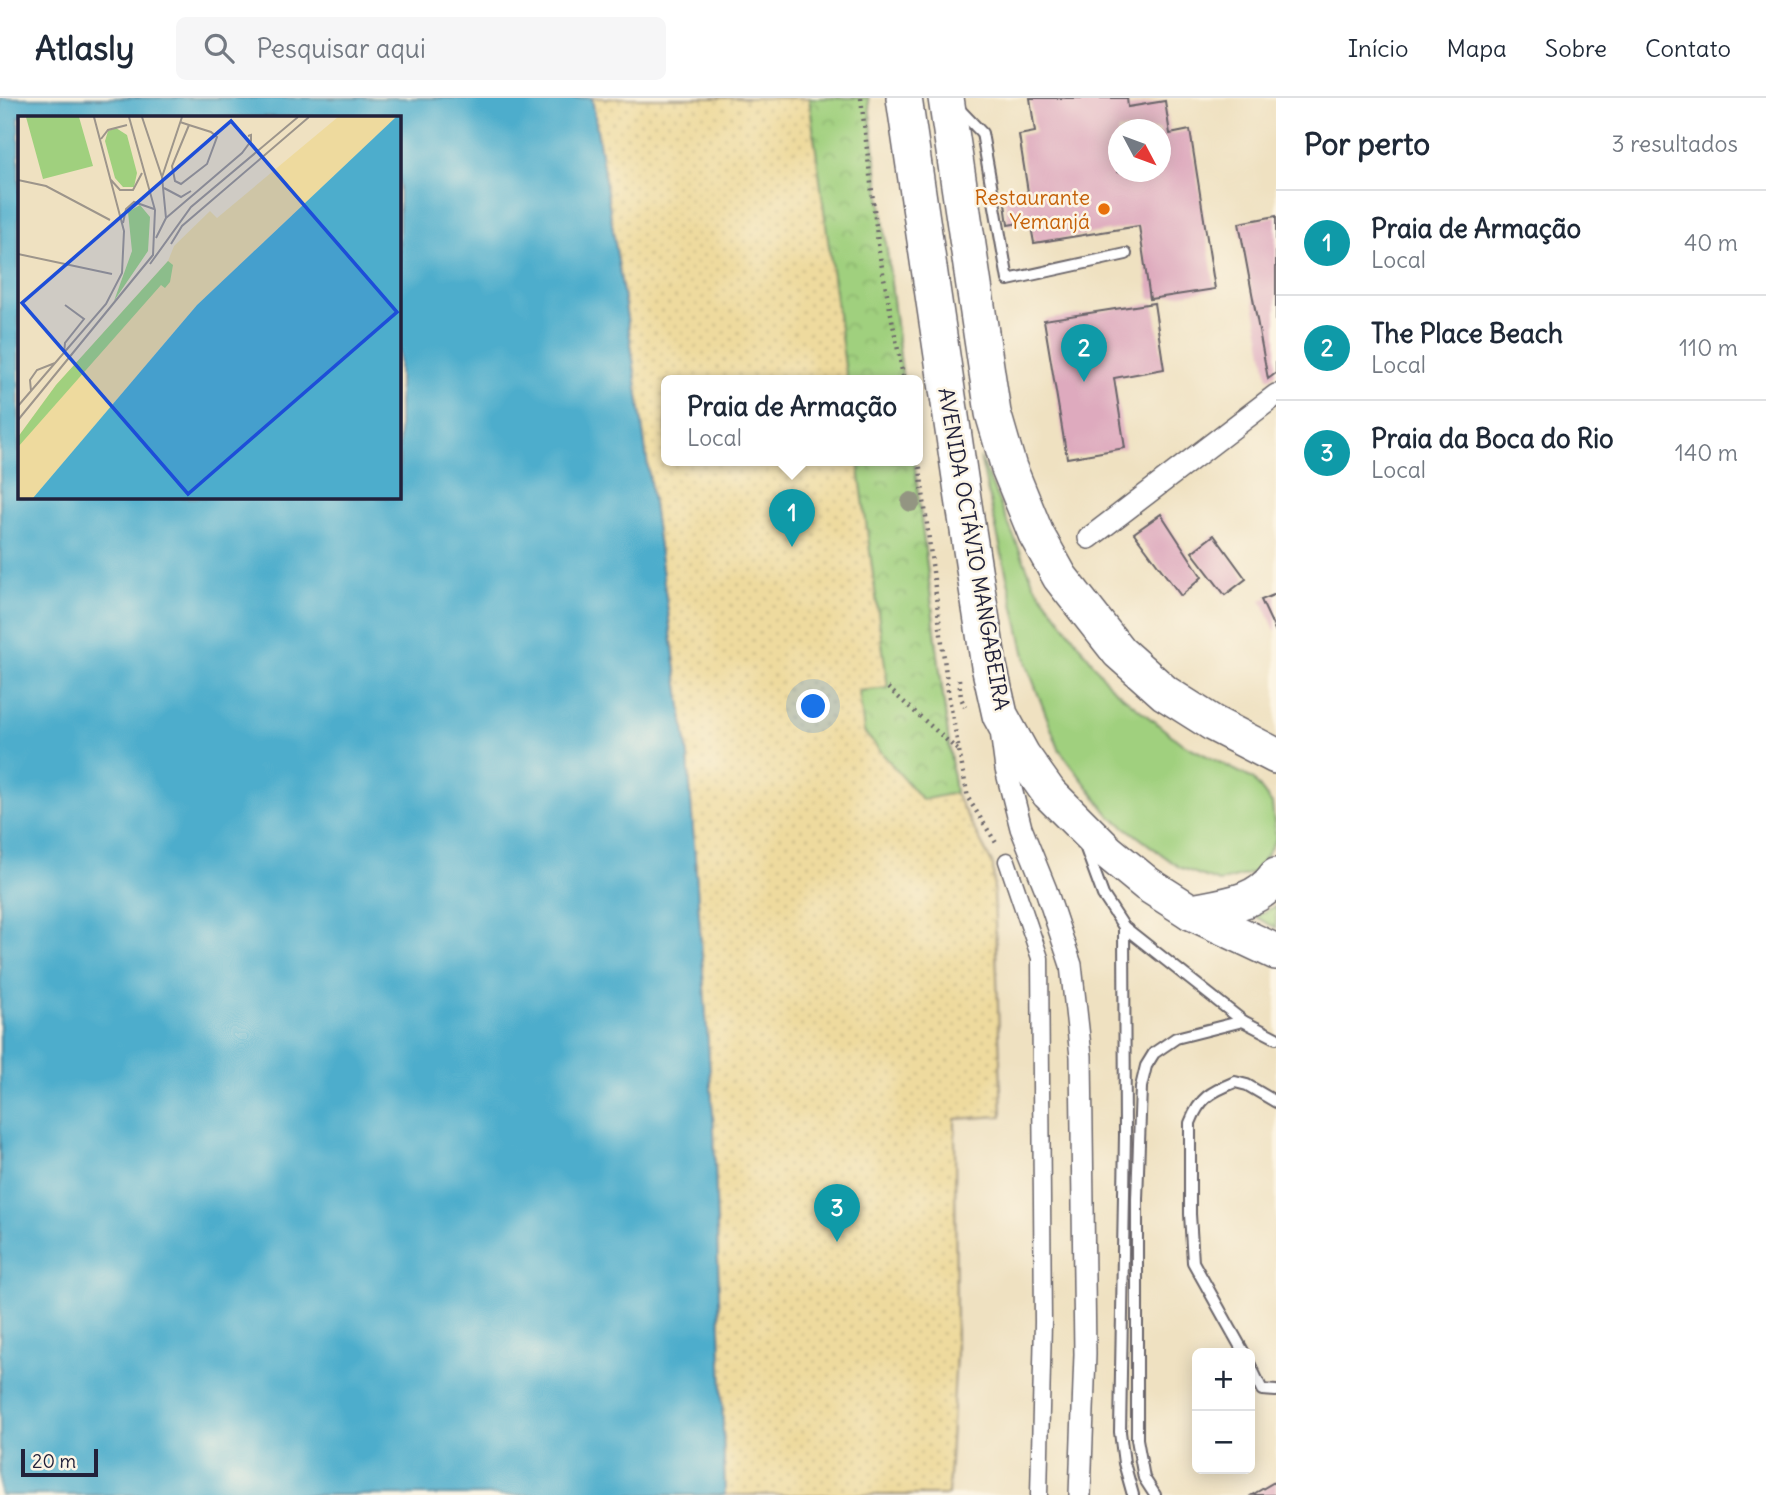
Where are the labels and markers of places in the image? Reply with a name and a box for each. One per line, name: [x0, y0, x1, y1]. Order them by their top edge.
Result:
place label: Restaurante Yemanjá: [975, 184, 1090, 235]
marker: Restaurante Yemanjá: [1096, 201, 1112, 217]
pin: 2: [1061, 324, 1107, 382]
pin: 1: [769, 489, 815, 547]
pin: 3: [814, 1184, 860, 1242]

